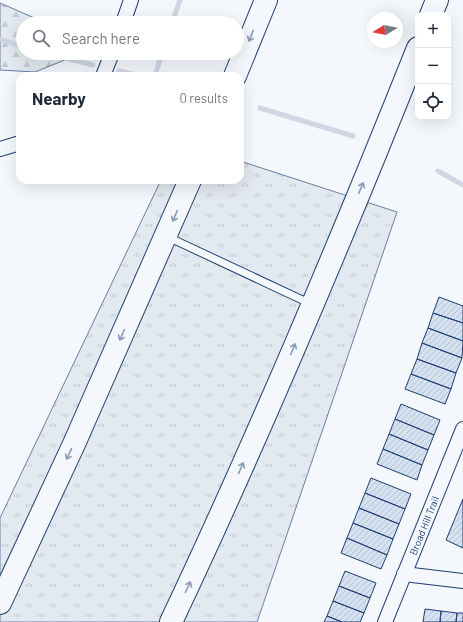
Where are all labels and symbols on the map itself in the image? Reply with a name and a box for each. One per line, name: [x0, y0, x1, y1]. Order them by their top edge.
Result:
north arrow: [367, 12, 403, 48]
one-way arrow: [247, 30, 254, 42]
one-way arrow: [358, 183, 366, 195]
one-way arrow: [170, 209, 178, 221]
one-way arrow: [118, 328, 125, 340]
one-way arrow: [290, 344, 297, 356]
one-way arrow: [65, 447, 72, 459]
one-way arrow: [238, 463, 246, 475]
street label: Broad Hill Trail: [407, 494, 441, 557]
one-way arrow: [185, 581, 192, 593]

